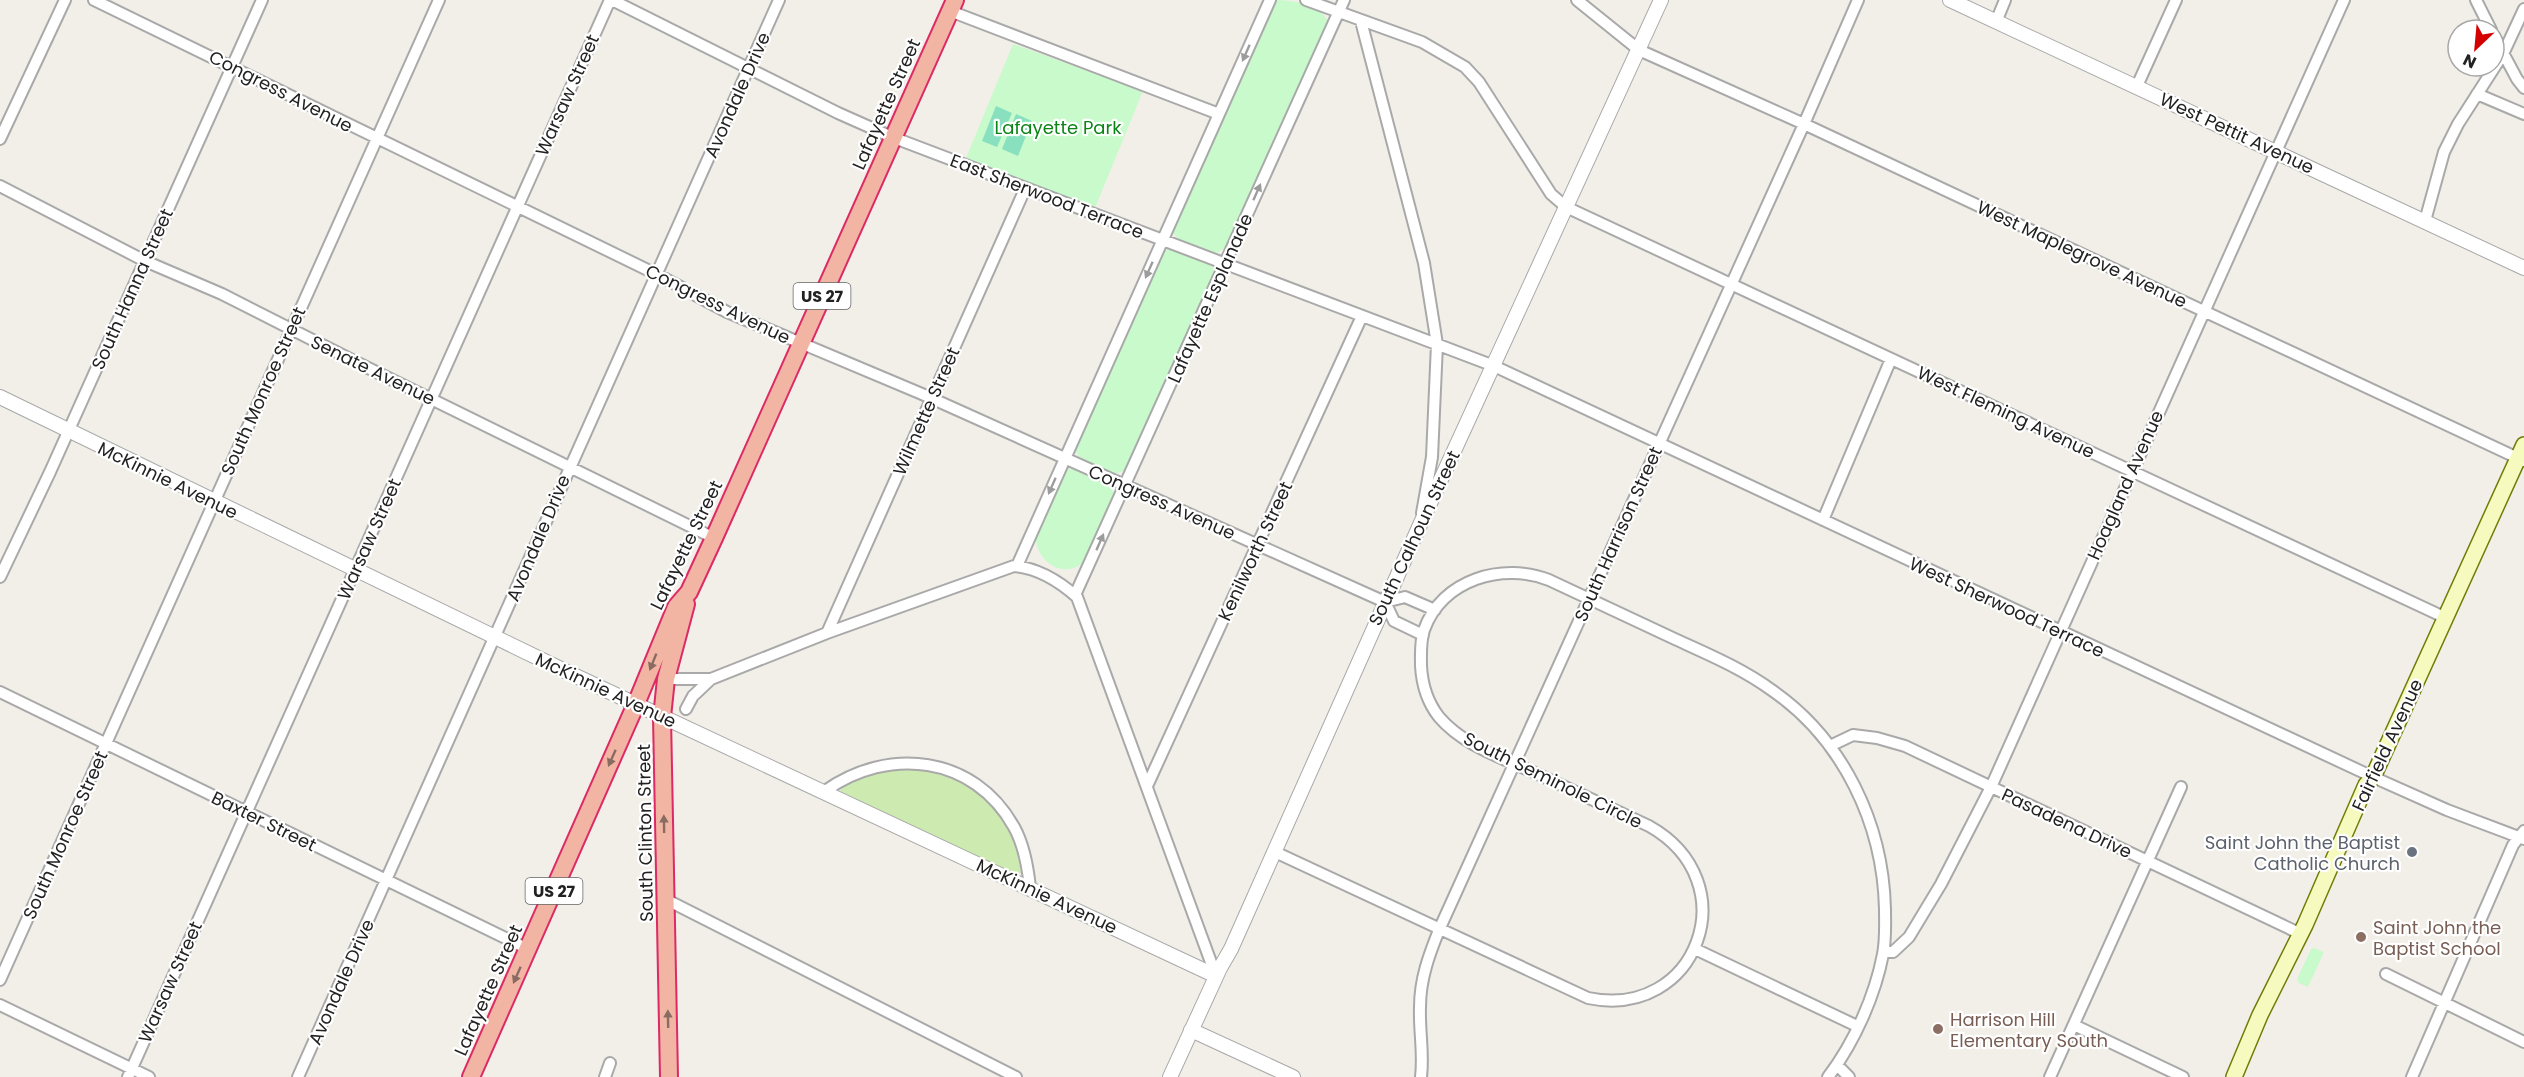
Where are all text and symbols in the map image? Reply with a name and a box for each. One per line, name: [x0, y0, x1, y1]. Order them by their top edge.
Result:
north arrow: [2446, 18, 2506, 78]
street label: Avondale Drive: [698, 28, 776, 162]
street label: Warsaw Street: [529, 30, 605, 160]
street label: Lafayette Street: [846, 34, 926, 174]
street label: Congress Avenue: [205, 44, 357, 138]
one-way arrow: [1242, 45, 1251, 62]
text: N: [2459, 48, 2480, 74]
street label: West Pettit Avenue: [2156, 86, 2318, 180]
park label: Lafayette Park: [995, 115, 1122, 140]
street label: East Sherwood Terrace: [947, 148, 1147, 244]
one-way arrow: [1253, 183, 1262, 200]
street label: West Maplegrove Avenue: [1973, 194, 2191, 314]
street label: South Hanna Street: [85, 205, 179, 373]
street label: Lafayette Esplanade: [1161, 209, 1259, 387]
street label: Congress Avenue: [641, 258, 795, 350]
one-way arrow: [1145, 261, 1154, 278]
road number: US 27: [794, 283, 850, 309]
street label: South Monroe Street: [215, 303, 311, 479]
street label: Senate Avenue: [307, 329, 439, 411]
street label: Wilmette Street: [887, 343, 965, 479]
street label: West Fleming Avenue: [1913, 360, 2099, 464]
street label: Hoagland Avenue: [2081, 406, 2169, 564]
street label: McKinnie Avenue: [94, 435, 242, 525]
street label: South Harrison Street: [1568, 443, 1668, 625]
street label: South Calhoun Street: [1362, 446, 1466, 630]
street label: Congress Avenue: [1085, 458, 1239, 546]
street label: Avondale Drive: [500, 471, 576, 605]
street label: Warsaw Street: [331, 474, 407, 604]
street label: Lafayette Street: [644, 476, 728, 614]
one-way arrow: [1047, 477, 1057, 495]
street label: Kenilworth Street: [1212, 477, 1298, 625]
one-way arrow: [1095, 533, 1105, 551]
street label: West Sherwood Terrace: [1905, 551, 2109, 663]
street label: McKinnie Avenue: [532, 646, 680, 734]
one-way arrow: [648, 653, 657, 671]
street label: Fairfield Avenue: [2345, 675, 2429, 815]
street label: South Seminole Circle: [1459, 726, 1647, 834]
street label: South Clinton Street: [631, 744, 659, 922]
street label: South Monroe Street: [17, 747, 113, 923]
one-way arrow: [607, 749, 617, 767]
street label: Pasadena Drive: [1998, 782, 2136, 864]
street label: Baxter Street: [207, 785, 321, 857]
one-way arrow: [659, 814, 669, 833]
place label: Saint John the Baptist Catholic Church: [2205, 830, 2400, 876]
marker: Saint John the Baptist Catholic Church: [2405, 845, 2419, 859]
street label: McKinnie Avenue: [973, 852, 1121, 940]
road number: US 27: [526, 878, 582, 904]
street label: Avondale Drive: [302, 915, 380, 1049]
place label: Saint John the Baptist School: [2373, 915, 2501, 961]
street label: Warsaw Street: [132, 917, 208, 1047]
street label: Lafayette Street: [448, 920, 528, 1060]
marker: Saint John the Baptist School: [2354, 930, 2368, 944]
one-way arrow: [512, 966, 521, 983]
place label: Harrison Hill Elementary South: [1950, 1007, 2108, 1053]
one-way arrow: [663, 1009, 673, 1028]
marker: Harrison Hill Elementary South: [1931, 1022, 1945, 1036]

